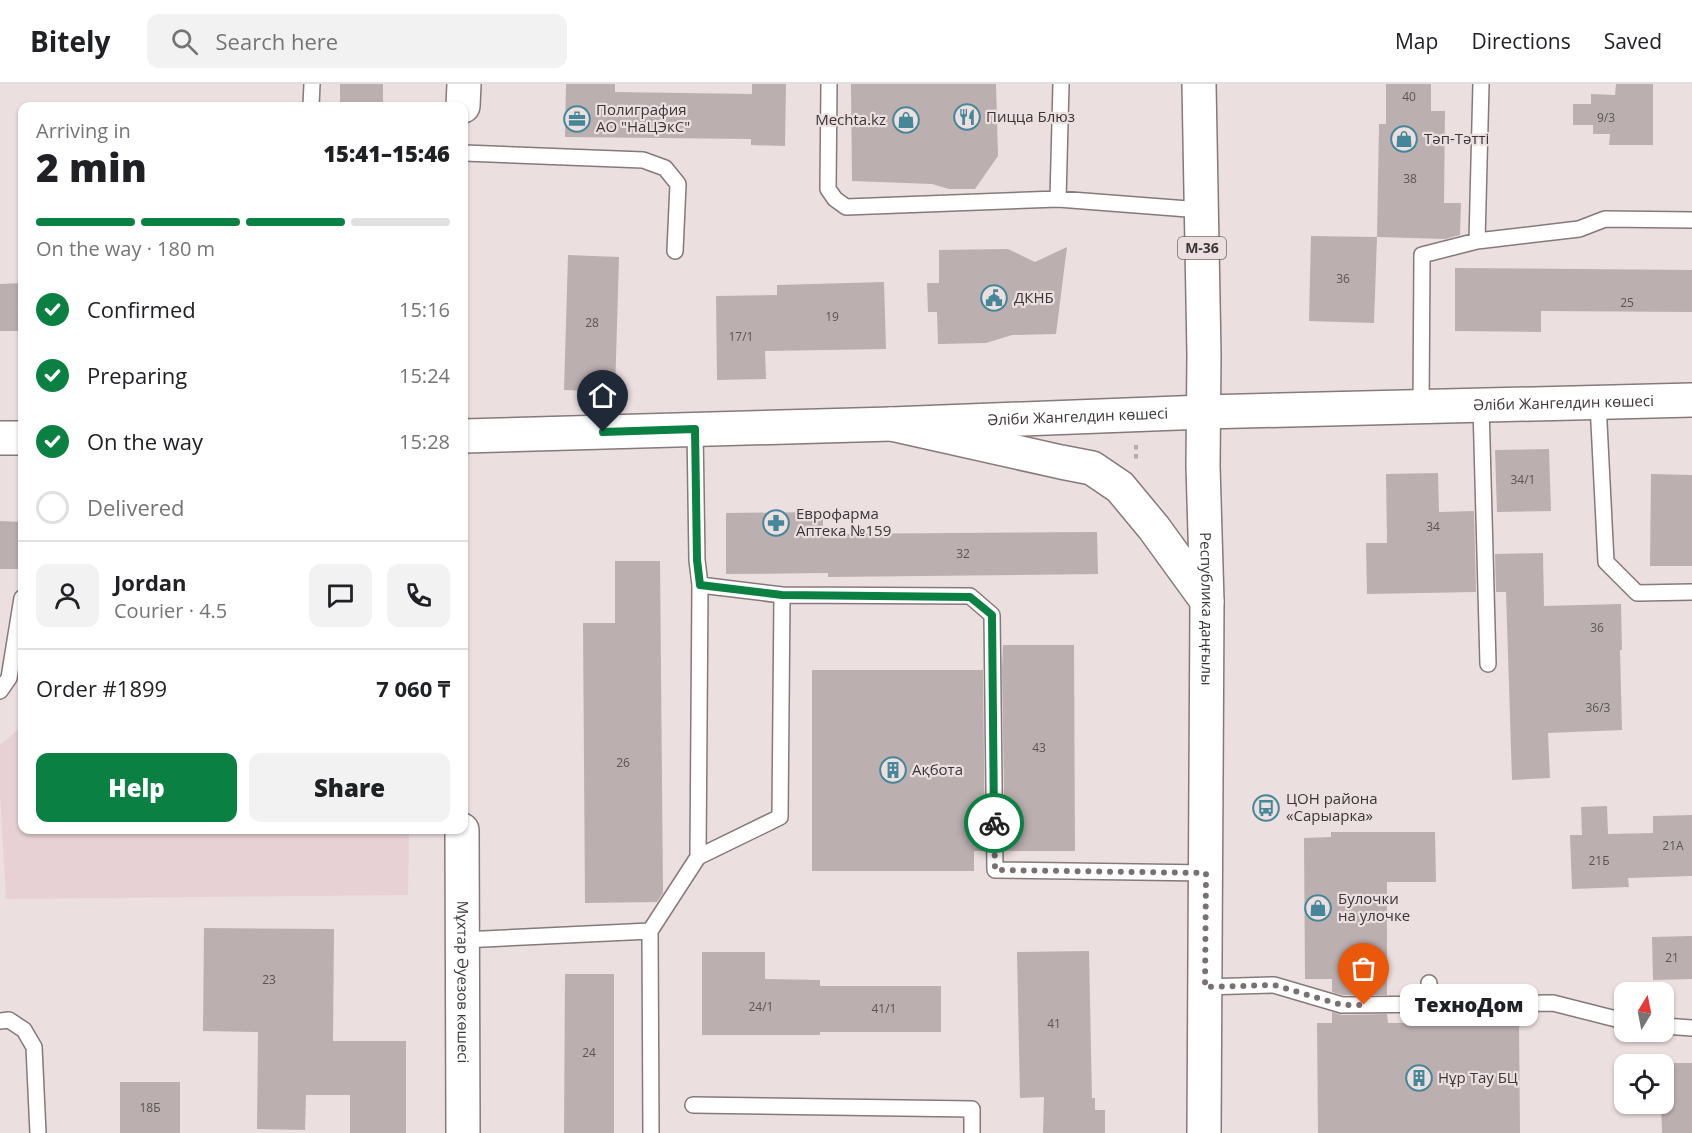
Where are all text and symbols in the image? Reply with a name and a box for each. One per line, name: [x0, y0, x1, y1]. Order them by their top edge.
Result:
search box: [147, 14, 567, 68]
text: Bitely: [30, 22, 111, 60]
icon: search: [168, 25, 201, 58]
text: Search here: [216, 26, 338, 56]
text: Map: [1395, 27, 1438, 55]
text: Directions: [1471, 27, 1571, 55]
text: Saved: [1604, 27, 1662, 55]
house number: 40: [1402, 88, 1416, 105]
place label: Полиграфия АО "НаЦЭкС": [596, 99, 690, 136]
restaurant icon: Пицца Блюз: [952, 102, 982, 132]
office icon: Полиграфия АО "НаЦЭкС": [562, 104, 592, 134]
shop icon: Mechta.kz: [891, 105, 921, 135]
place label: Пицца Блюз: [986, 106, 1075, 126]
place label: Mechta.kz: [815, 109, 886, 129]
house number: 9/3: [1597, 109, 1615, 126]
text: Arriving in: [36, 117, 131, 144]
shop icon: Тәп-Тәтті: [1389, 124, 1419, 154]
place label: Тәп-Тәтті: [1424, 128, 1489, 148]
text: 15:41–15:46: [323, 138, 450, 168]
text: 2 min: [36, 140, 147, 193]
house number: 38: [1403, 170, 1417, 187]
text: On the way · 180 m: [36, 235, 215, 262]
road number: M-36: [1178, 237, 1226, 259]
house number: 36: [1336, 270, 1350, 287]
public building icon: ДКНБ: [979, 283, 1009, 313]
place label: ДКНБ: [1014, 287, 1054, 307]
icon: check: [36, 293, 69, 326]
text: Confirmed: [87, 294, 196, 324]
house number: 25: [1620, 294, 1634, 311]
text: 15:16: [399, 296, 450, 323]
house number: 19: [825, 308, 839, 325]
house number: 28: [585, 314, 599, 331]
house number: 17/1: [729, 328, 753, 345]
icon: check: [36, 359, 69, 392]
text: Preparing: [87, 360, 187, 390]
text: 15:24: [399, 362, 450, 389]
pin: [577, 370, 628, 432]
icon: home: [586, 379, 619, 412]
street label: Әліби Жангелдин көшесі: [1473, 390, 1654, 414]
street label: Әліби Жангелдин көшесі: [987, 402, 1168, 429]
icon: check: [36, 425, 69, 458]
text: On the way: [87, 426, 203, 456]
text: 15:28: [399, 428, 450, 455]
house number: 34/1: [1511, 471, 1535, 488]
text: Delivered: [87, 492, 185, 522]
place label: Еврофарма Аптека №159: [796, 503, 891, 540]
pharmacy icon: Еврофарма Аптека №159: [761, 508, 791, 538]
house number: 34: [1426, 518, 1440, 535]
street label: Республика даңғылы: [1196, 532, 1218, 686]
house number: 32: [956, 545, 970, 562]
button: person: [36, 564, 99, 627]
button: chat: [309, 564, 372, 627]
button: phone: [387, 564, 450, 627]
text: Jordan: [114, 567, 187, 597]
text: Courier · 4.5: [114, 597, 227, 624]
house number: 36: [1590, 619, 1604, 636]
text: Order #1899: [36, 673, 167, 703]
text: 7 060 ₸: [376, 673, 450, 703]
house number: 36/3: [1586, 699, 1611, 716]
house number: 43: [1032, 739, 1046, 756]
button: Help: [36, 753, 237, 822]
button: Share: [249, 753, 450, 822]
house number: 26: [616, 754, 630, 771]
building icon: Ақбота: [878, 755, 908, 785]
place label: Ақбота: [912, 759, 963, 779]
place label: ЦОН района «Сарыарка»: [1286, 788, 1378, 825]
courier: [964, 793, 1024, 853]
bus stop icon: ЦОН района «Сарыарка»: [1251, 793, 1281, 823]
icon: bike: [978, 807, 1011, 840]
house number: 21А: [1662, 837, 1684, 854]
house number: 21Б: [1588, 852, 1610, 869]
place label: Булочки на улочке: [1338, 888, 1410, 925]
shop icon: Булочки на улочке: [1303, 893, 1333, 923]
street label: Мұхтар Әуезов көшесі: [453, 901, 474, 1063]
pin: [1338, 943, 1389, 1005]
house number: 21: [1665, 949, 1679, 966]
icon: bag: [1347, 952, 1380, 985]
house number: 23: [262, 971, 276, 988]
north arrow: [1614, 982, 1674, 1042]
map controls: [1614, 982, 1674, 1114]
callout: ТехноДом: [1400, 984, 1538, 1026]
text: ТехноДом: [1414, 991, 1524, 1018]
house number: 24/1: [749, 998, 773, 1015]
house number: 41/1: [872, 1000, 896, 1017]
house number: 41: [1047, 1015, 1061, 1032]
house number: 24: [582, 1044, 596, 1061]
button: locate: [1614, 1054, 1674, 1114]
building icon: Нұр Тау БЦ: [1404, 1063, 1434, 1093]
place label: Нұр Тау БЦ: [1438, 1067, 1518, 1087]
house number: 18Б: [139, 1099, 161, 1116]

